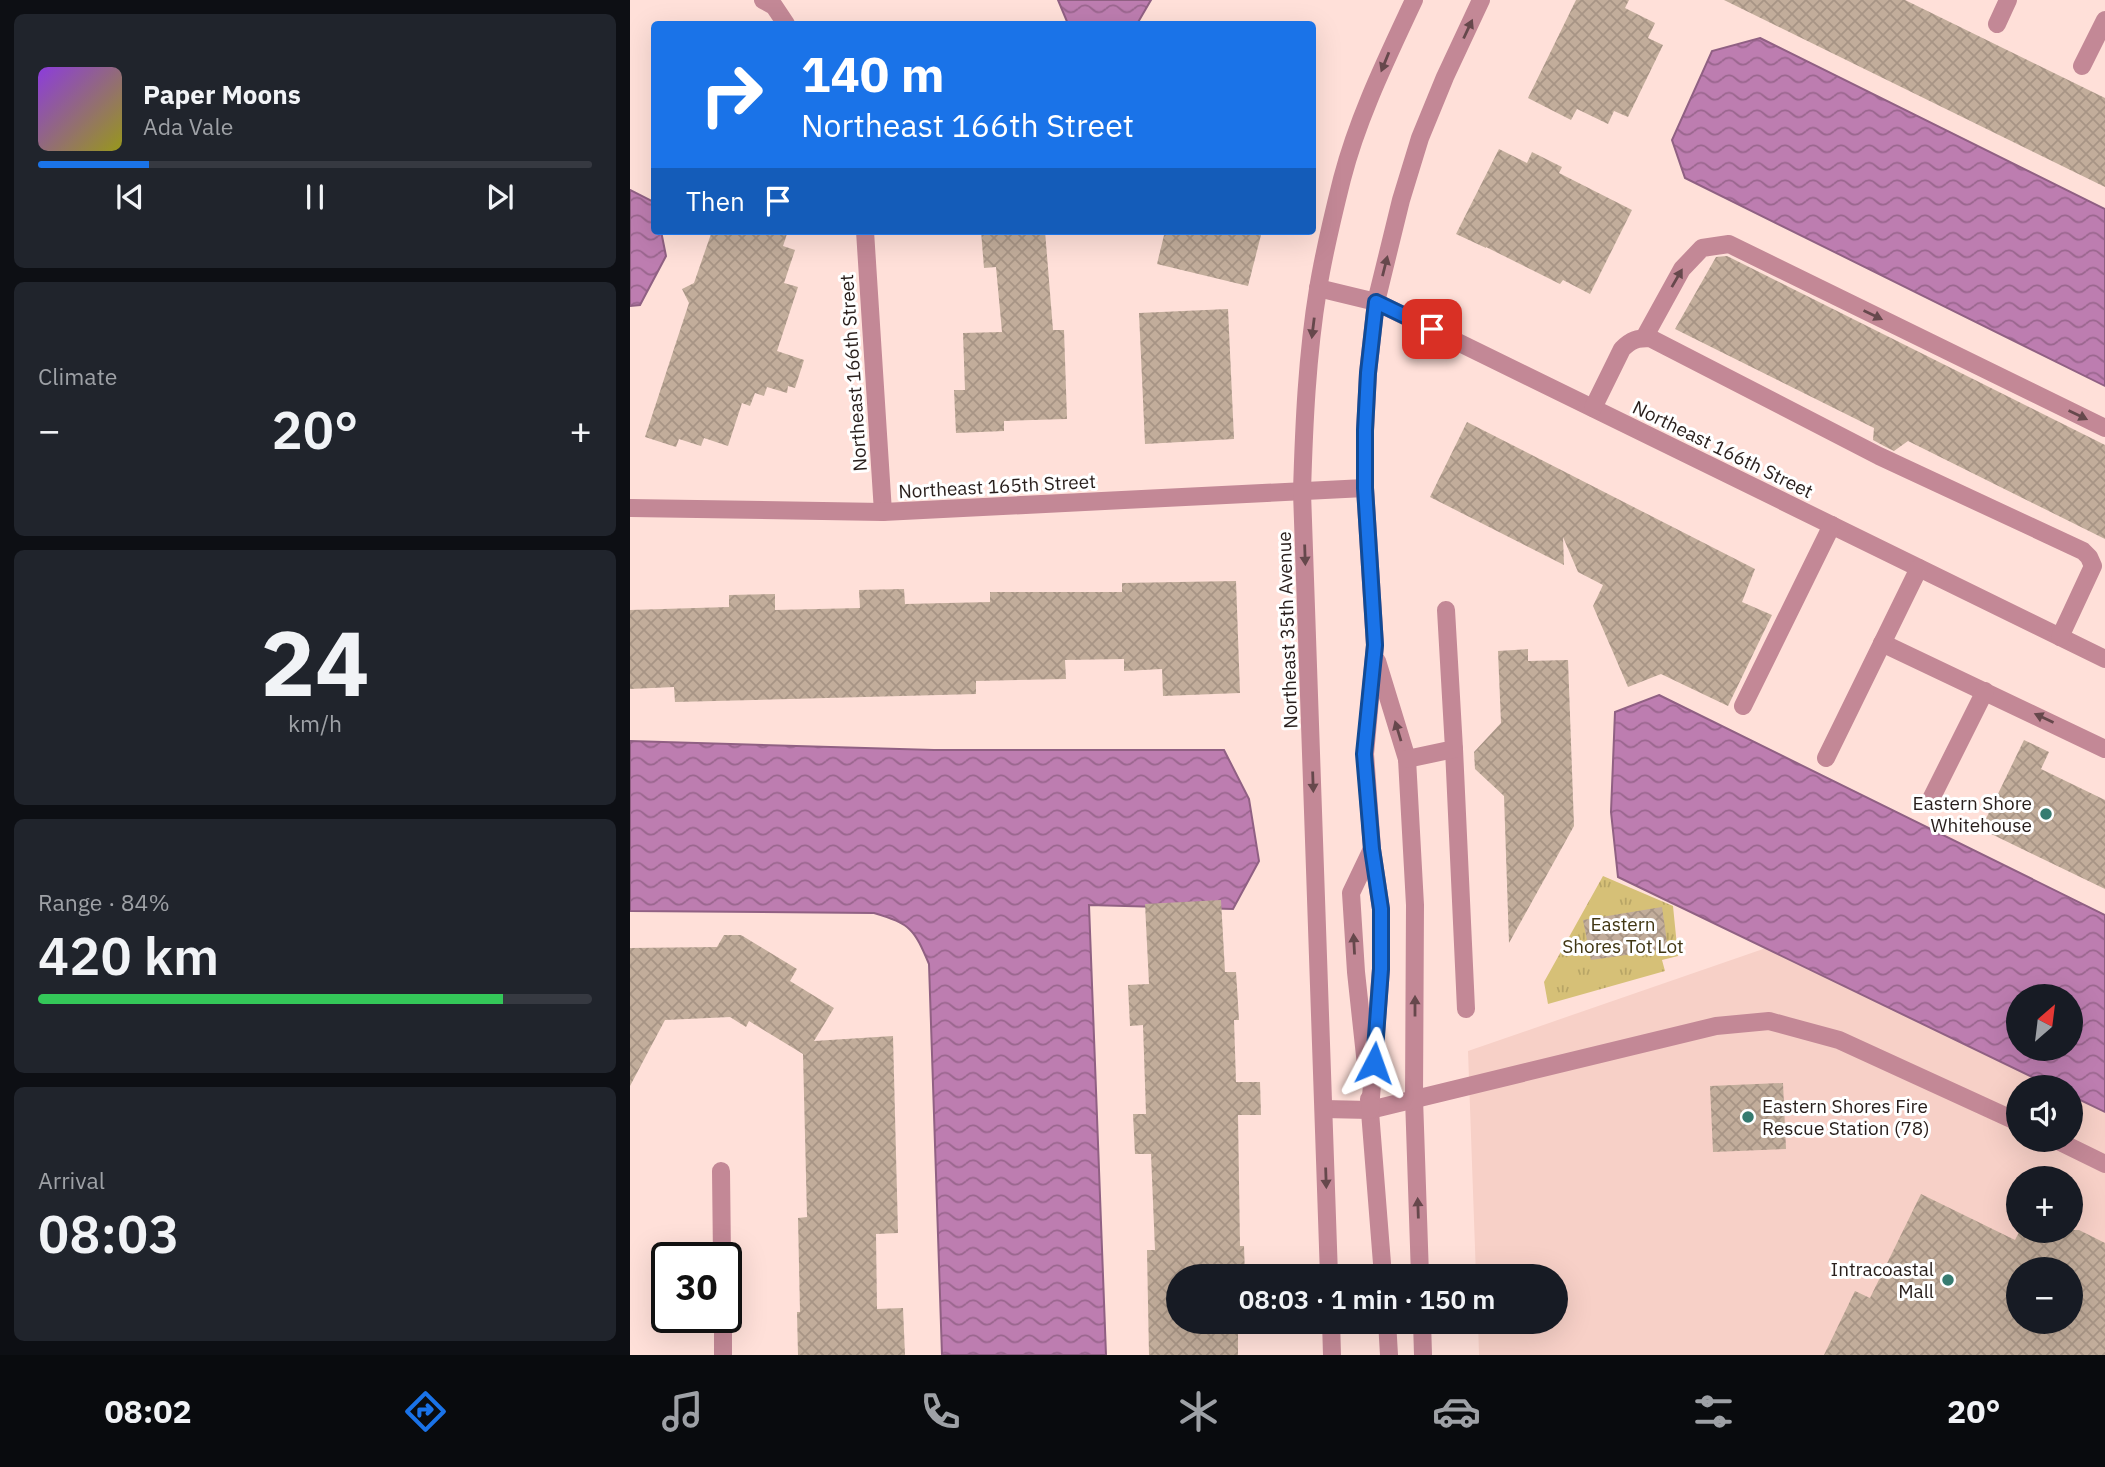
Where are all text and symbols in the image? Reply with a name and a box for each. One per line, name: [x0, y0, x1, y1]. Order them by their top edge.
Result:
one-way arrow: [1462, 19, 1474, 39]
text: 140 m: [801, 42, 945, 105]
icon: right: [686, 49, 777, 140]
one-way arrow: [1380, 52, 1391, 73]
text: Paper Moons: [143, 77, 301, 111]
text: Northeast 166th Street: [801, 104, 1134, 146]
text: Ada Vale: [143, 111, 233, 141]
icon: previous: [111, 178, 149, 216]
icon: pause: [296, 178, 334, 216]
icon: next: [481, 178, 519, 216]
icon: arrive: [759, 182, 797, 220]
text: Then: [686, 184, 745, 218]
one-way arrow: [1380, 255, 1391, 277]
one-way arrow: [1671, 268, 1683, 288]
street label: Northeast 166th Street: [834, 274, 872, 472]
pin: [1402, 299, 1462, 359]
one-way arrow: [1863, 309, 1883, 320]
icon: arrive: [1413, 310, 1451, 348]
one-way arrow: [1308, 317, 1319, 339]
text: Climate: [38, 361, 117, 391]
street label: Northeast 166th Street: [1629, 395, 1817, 503]
text: 20°: [272, 396, 358, 463]
text: −: [38, 405, 61, 454]
text: +: [569, 405, 592, 454]
one-way arrow: [2068, 409, 2088, 420]
street label: Northeast 165th Street: [898, 469, 1096, 503]
street label: Northeast 35th Avenue: [1272, 531, 1302, 729]
one-way arrow: [1299, 544, 1310, 566]
text: 24: [260, 603, 370, 721]
text: km/h: [288, 708, 342, 738]
one-way arrow: [2034, 713, 2054, 724]
one-way arrow: [1393, 720, 1403, 741]
one-way arrow: [1308, 771, 1319, 793]
place label: Eastern Shore Whitehouse: [1913, 791, 2032, 837]
marker: Eastern Shore Whitehouse: [2038, 806, 2054, 822]
text: Range · 84%: [38, 887, 170, 917]
park label: Eastern Shores Tot Lot: [1562, 912, 1684, 958]
text: 420 km: [38, 922, 219, 989]
one-way arrow: [1349, 933, 1360, 955]
north arrow: [2006, 984, 2082, 1060]
map controls: [2006, 984, 2083, 1334]
one-way arrow: [1409, 994, 1421, 1016]
position arrow: [1337, 1026, 1411, 1100]
button: sound: [2006, 1075, 2083, 1152]
place label: Eastern Shores Fire Rescue Station (78): [1762, 1094, 1930, 1140]
marker: Eastern Shores Fire Rescue Station (78): [1740, 1109, 1756, 1125]
text: Arrival: [38, 1165, 105, 1195]
button: +: [2006, 1166, 2083, 1243]
one-way arrow: [1321, 1167, 1332, 1189]
one-way arrow: [1412, 1196, 1424, 1218]
text: 08:03: [38, 1200, 179, 1267]
speed limit sign: 30: [651, 1242, 742, 1333]
place label: Intracoastal Mall: [1831, 1257, 1934, 1303]
button: −: [2006, 1257, 2083, 1334]
marker: Intracoastal Mall: [1940, 1272, 1956, 1288]
text: 08:03 · 1 min · 150 m: [1239, 1282, 1495, 1316]
icon: directions: [401, 1387, 450, 1436]
icon: music: [658, 1387, 707, 1436]
icon: phone: [916, 1387, 965, 1436]
icon: climate: [1174, 1387, 1223, 1436]
icon: car: [1432, 1387, 1481, 1436]
icon: filters: [1689, 1387, 1738, 1436]
text: 08:02: [104, 1390, 192, 1432]
text: 20°: [1947, 1390, 2001, 1432]

